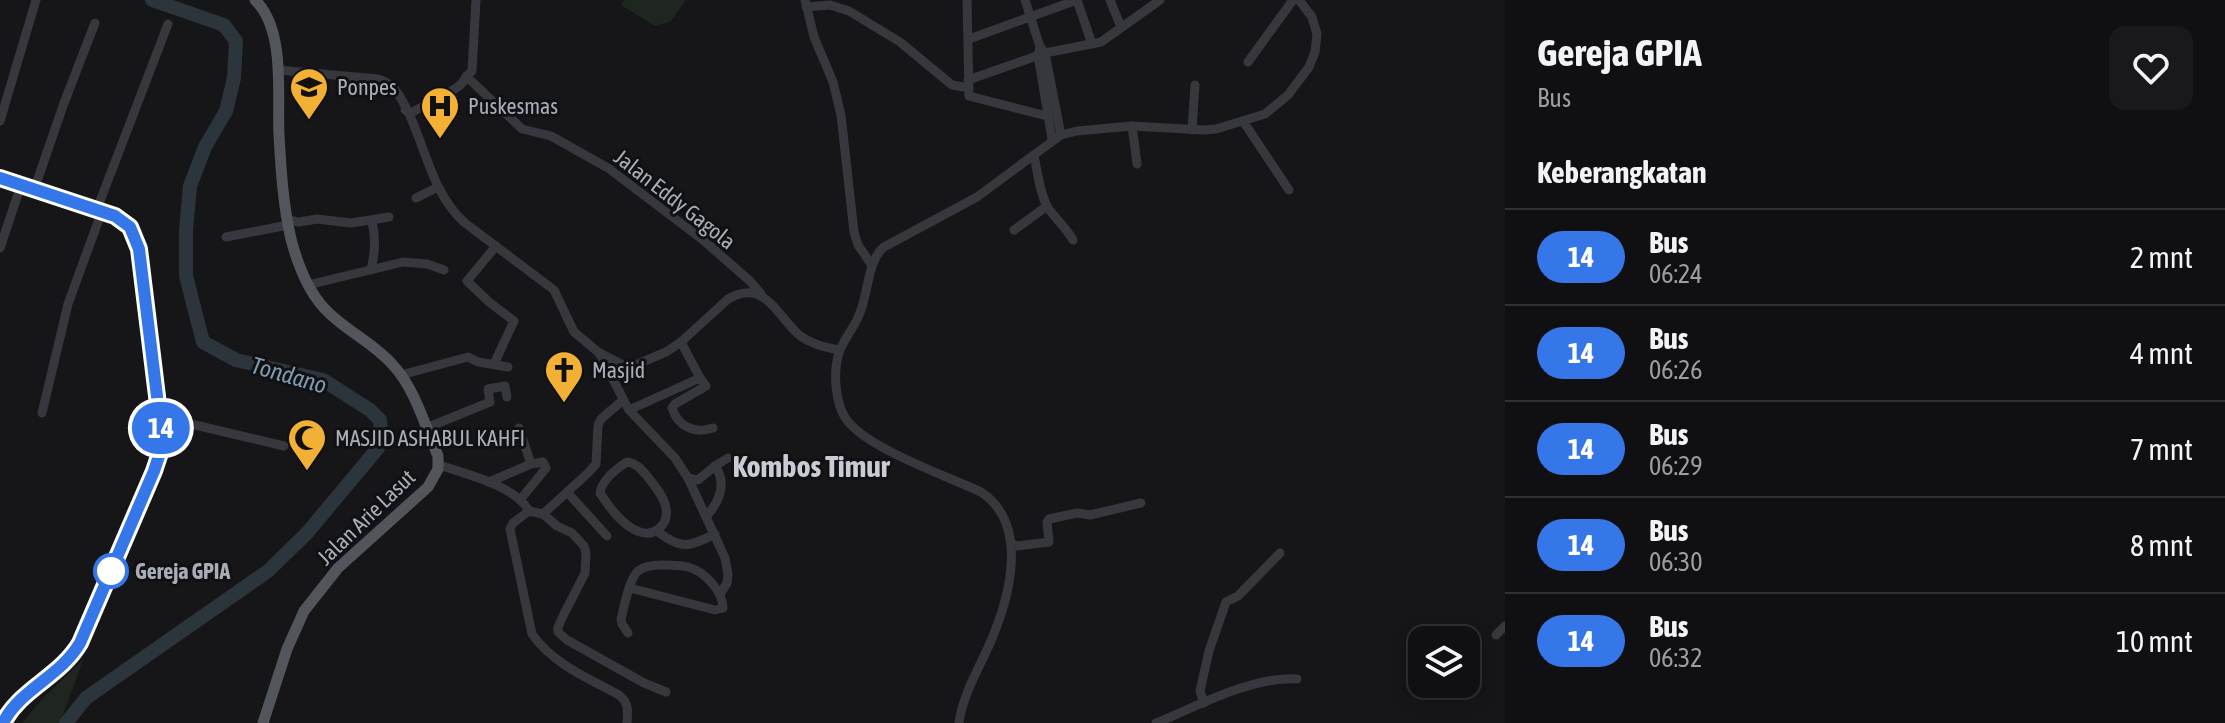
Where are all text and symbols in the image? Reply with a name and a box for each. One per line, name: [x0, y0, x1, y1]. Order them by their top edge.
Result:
button: heart: [2109, 26, 2193, 110]
text: Gereja GPIA: [1537, 31, 1702, 74]
school or university icon: Ponpes: [288, 66, 330, 121]
place label: Ponpes: [337, 74, 397, 100]
text: Bus: [1537, 83, 1571, 113]
hospital icon: Puskesmas: [419, 85, 461, 140]
place label: Puskesmas: [468, 93, 558, 119]
street label: Jalan Eddy Gagola: [609, 144, 741, 254]
text: Keberangkatan: [1537, 155, 1707, 189]
text: Bus: [1649, 225, 1688, 259]
text: 2 mnt: [2130, 240, 2193, 274]
text: 14: [1568, 241, 1594, 273]
text: 06:24: [1649, 259, 1703, 289]
text: Bus: [1649, 321, 1688, 355]
text: 4 mnt: [2130, 336, 2193, 370]
text: 14: [1568, 337, 1594, 369]
church icon: Masjid: [543, 349, 585, 404]
water label: Tondano: [248, 351, 330, 399]
text: 06:26: [1649, 355, 1703, 385]
place label: Masjid: [592, 357, 645, 383]
line badge: 14: [125, 402, 197, 454]
text: 14: [148, 412, 174, 444]
mosque icon: MASJID ASHABUL KAHFI: [286, 417, 328, 472]
text: Bus: [1649, 417, 1688, 451]
place label: MASJID ASHABUL KAHFI: [335, 425, 525, 451]
text: 7 mnt: [2130, 432, 2193, 466]
text: 14: [1568, 433, 1594, 465]
district label: Kombos Timur: [732, 449, 891, 483]
text: 06:29: [1649, 451, 1703, 481]
street label: Jalan Arie Lasut: [312, 464, 420, 570]
text: Bus: [1649, 513, 1688, 547]
text: 8 mnt: [2130, 528, 2193, 562]
text: 14: [1568, 529, 1594, 561]
text: 06:30: [1649, 547, 1703, 577]
marker: Gereja GPIA: [94, 554, 128, 588]
place label: Gereja GPIA: [135, 558, 230, 584]
text: Bus: [1649, 609, 1688, 643]
text: 10 mnt: [2116, 624, 2193, 658]
text: 14: [1568, 625, 1594, 657]
map controls: [1408, 626, 1480, 698]
button: layers: [1408, 626, 1480, 698]
text: 06:32: [1649, 643, 1703, 673]

